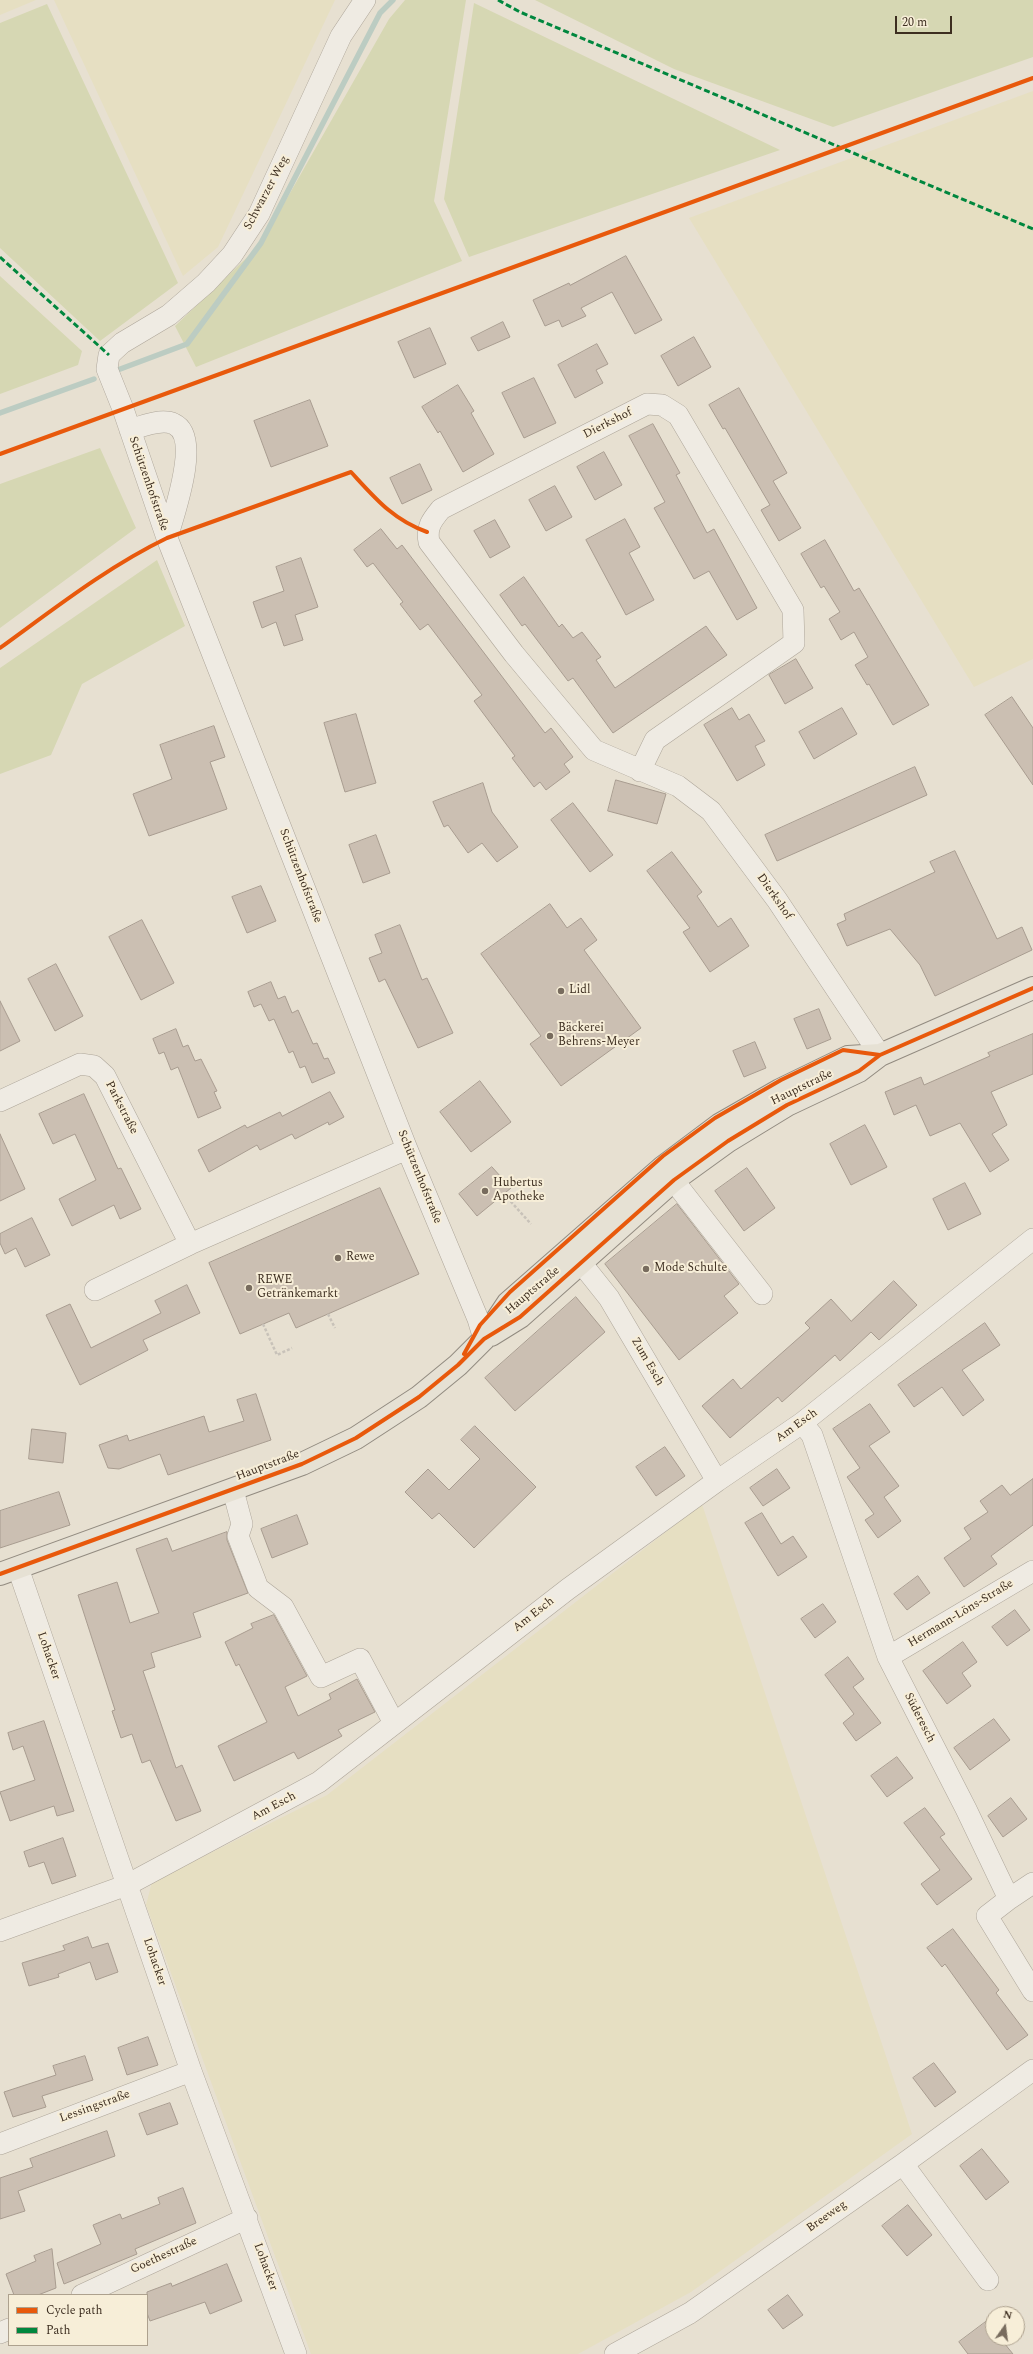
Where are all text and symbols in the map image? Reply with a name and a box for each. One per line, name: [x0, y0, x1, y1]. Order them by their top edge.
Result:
scale bar: [897, 8, 954, 34]
text: 20 m: [902, 13, 927, 32]
street label: Schwarzer Weg: [241, 153, 293, 233]
street label: Dierkshof: [581, 406, 635, 442]
street label: Schützenhofstraße: [125, 435, 171, 533]
street label: Schützenhofstraße: [275, 827, 325, 925]
street label: Dierkshof: [753, 871, 795, 923]
place label: Lidl: [569, 984, 591, 998]
marker: Lidl: [556, 986, 566, 996]
place label: Bäckerei Behrens-Meyer: [558, 1022, 640, 1050]
marker: Bäckerei Behrens-Meyer: [545, 1031, 555, 1041]
street label: Hauptstraße: [769, 1067, 835, 1109]
street label: Parkstraße: [101, 1079, 141, 1137]
street label: Schützenhofstraße: [394, 1128, 444, 1226]
place label: Hubertus Apotheke: [493, 1177, 545, 1205]
marker: Hubertus Apotheke: [480, 1186, 490, 1196]
place label: Rewe: [346, 1251, 375, 1265]
marker: Rewe: [333, 1253, 343, 1263]
place label: Mode Schulte: [654, 1262, 727, 1276]
street label: Hauptstraße: [503, 1264, 563, 1318]
marker: Mode Schulte: [641, 1264, 651, 1274]
place label: REWE Getränkemarkt: [257, 1274, 338, 1302]
marker: REWE Getränkemarkt: [244, 1283, 254, 1293]
street label: Zum Esch: [627, 1335, 667, 1389]
street label: Am Esch: [773, 1406, 821, 1446]
street label: Hauptstraße: [234, 1447, 302, 1485]
street label: Hermann-Löns-Straße: [906, 1577, 1016, 1651]
street label: Am Esch: [511, 1595, 557, 1635]
street label: Lohacker: [33, 1630, 63, 1682]
street label: Süderesch: [900, 1691, 938, 1745]
street label: Am Esch: [249, 1789, 299, 1825]
street label: Lohacker: [139, 1936, 169, 1988]
street label: Lessingstraße: [58, 2088, 132, 2126]
street label: Breeweg: [804, 2198, 850, 2236]
street label: Goethestraße: [128, 2234, 200, 2278]
street label: Lohacker: [250, 2241, 280, 2293]
legend: [8, 2294, 148, 2346]
text: Cycle path: [46, 2301, 103, 2320]
north arrow: [985, 2306, 1025, 2346]
text: N: [1001, 2306, 1014, 2324]
text: Path: [46, 2321, 71, 2340]

